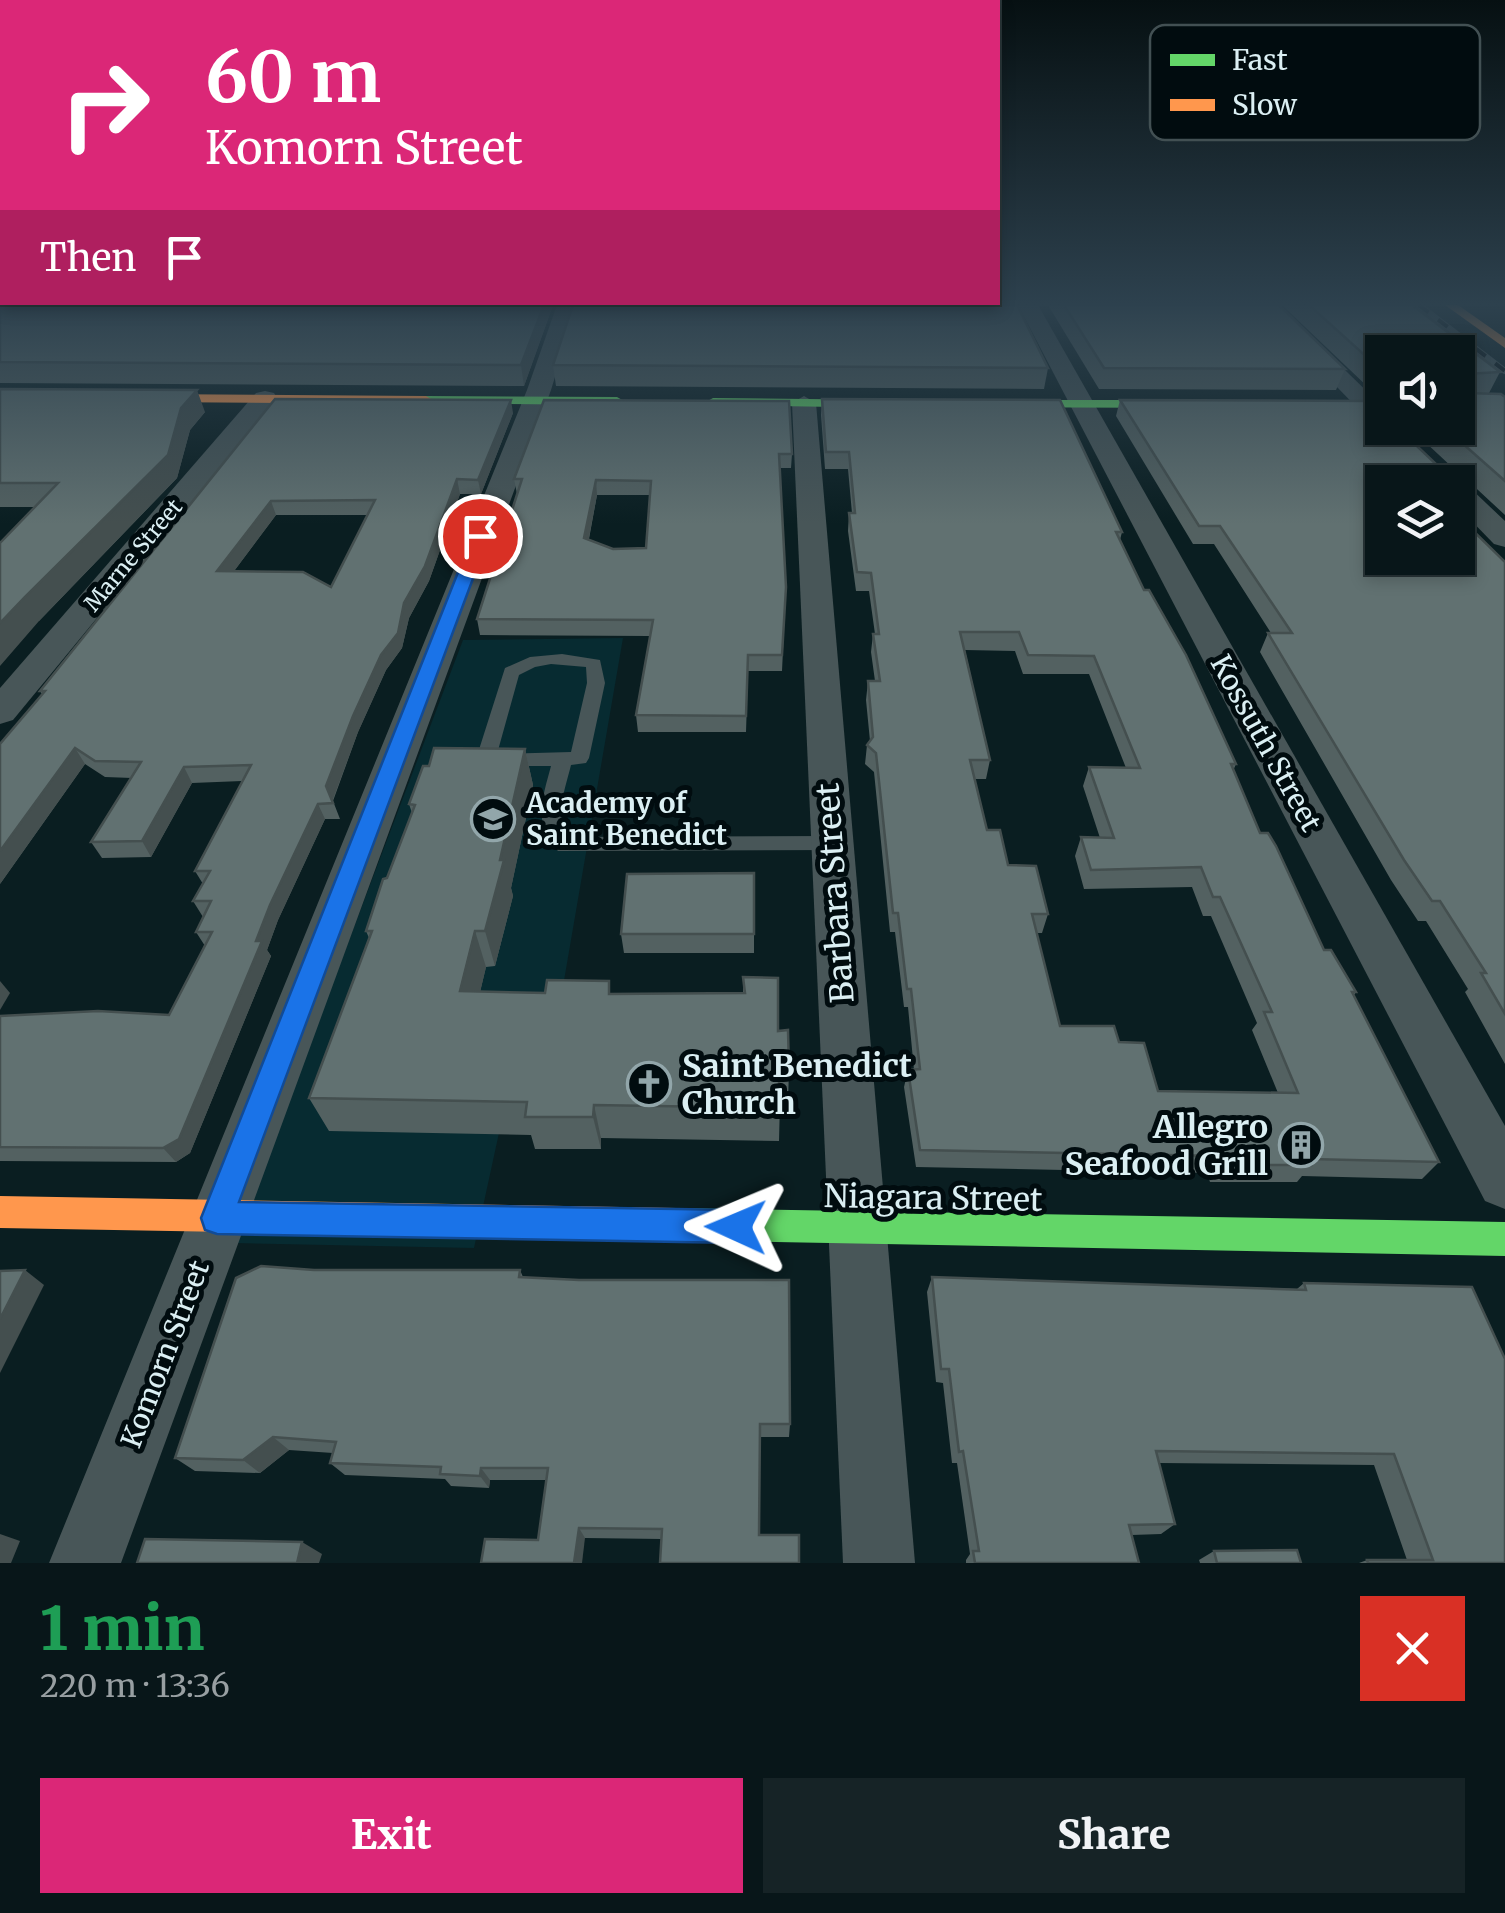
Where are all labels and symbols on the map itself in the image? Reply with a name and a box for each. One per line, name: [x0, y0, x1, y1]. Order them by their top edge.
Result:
legend: [1150, 25, 1480, 140]
text: Fast: [1232, 42, 1288, 78]
text: Slow: [1232, 87, 1297, 123]
street label: Marne Street: [78, 493, 188, 617]
pin: [438, 494, 523, 579]
street label: Kossuth Street: [1203, 648, 1329, 838]
street label: Barbara Street: [807, 781, 863, 1004]
place label: Academy of Saint Benedict: [525, 785, 727, 853]
school or university icon: Academy of Saint Benedict: [470, 796, 516, 842]
place label: Saint Benedict Church: [682, 1046, 912, 1123]
church icon: Saint Benedict Church: [626, 1061, 672, 1107]
place label: Allegro Seafood Grill: [1064, 1107, 1268, 1184]
building icon: Allegro Seafood Grill: [1278, 1122, 1324, 1168]
position arrow: [684, 1175, 788, 1279]
street label: Niagara Street: [823, 1176, 1043, 1220]
street label: Komorn Street: [113, 1255, 217, 1453]

